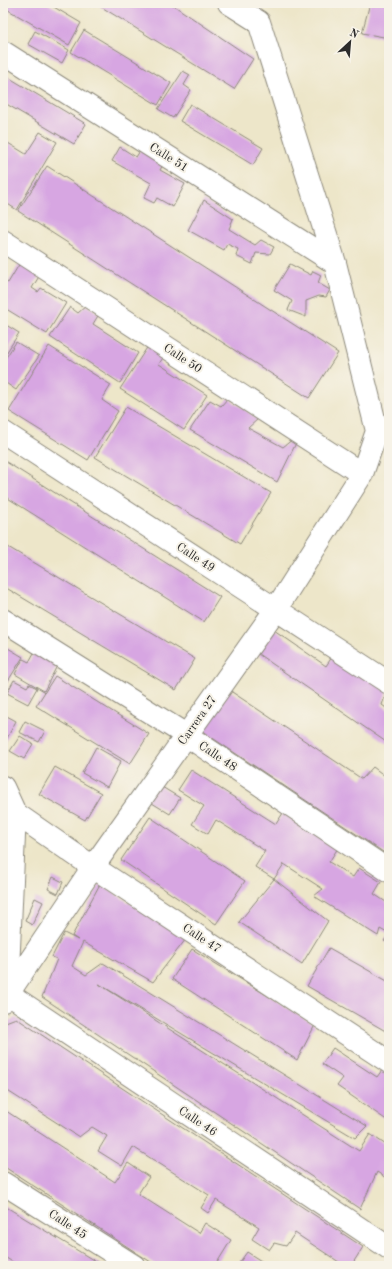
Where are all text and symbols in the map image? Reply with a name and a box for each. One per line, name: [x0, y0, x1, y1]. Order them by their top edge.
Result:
north arrow: [330, 22, 370, 62]
text: N: [348, 28, 360, 41]
street label: Calle 51: [147, 140, 191, 174]
street label: Calle 50: [161, 341, 204, 376]
street label: Calle 49: [174, 541, 217, 575]
street label: Carrera 27: [176, 694, 219, 748]
street label: Calle 48: [196, 740, 239, 774]
street label: Calle 47: [180, 922, 223, 956]
street label: Calle 46: [176, 1105, 219, 1139]
street label: Calle 45: [46, 1207, 89, 1242]

